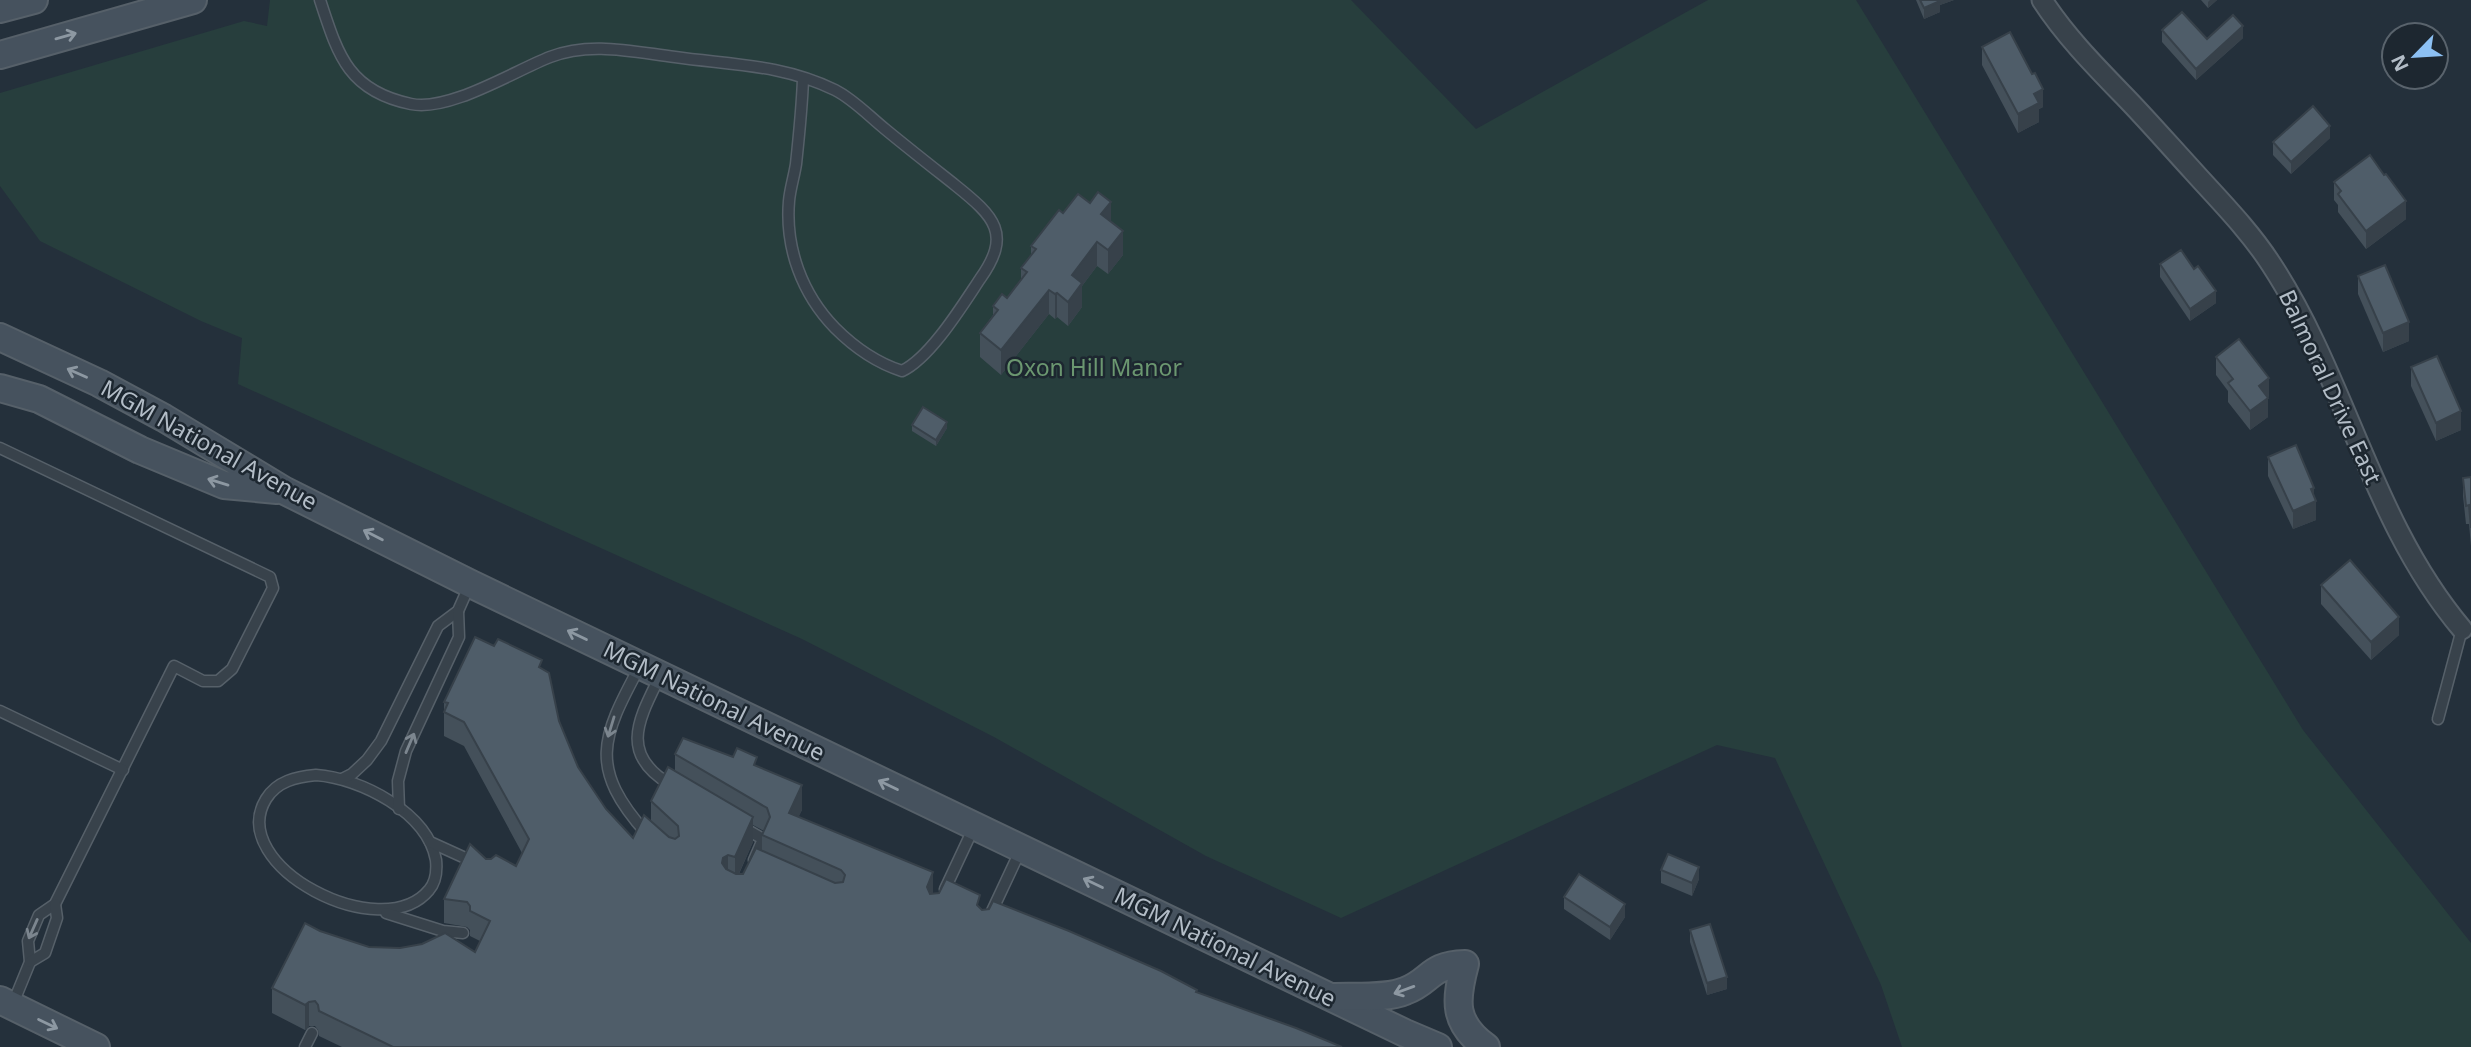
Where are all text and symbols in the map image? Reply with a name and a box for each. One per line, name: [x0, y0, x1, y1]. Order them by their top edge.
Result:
north arrow: [2380, 21, 2450, 91]
one-way arrow: [54, 29, 76, 42]
text: N: [2385, 51, 2415, 76]
street label: Balmoral Drive East: [2272, 284, 2390, 489]
park label: Oxon Hill Manor: [1006, 351, 1182, 383]
one-way arrow: [67, 366, 88, 379]
street label: MGM National Avenue: [96, 371, 323, 517]
one-way arrow: [207, 474, 229, 487]
one-way arrow: [363, 528, 384, 542]
one-way arrow: [567, 628, 588, 641]
street label: MGM National Avenue: [598, 633, 831, 768]
one-way arrow: [604, 716, 617, 738]
one-way arrow: [404, 733, 417, 754]
one-way arrow: [878, 778, 899, 791]
one-way arrow: [1083, 876, 1104, 890]
street label: MGM National Avenue: [1109, 879, 1342, 1014]
one-way arrow: [26, 918, 39, 939]
one-way arrow: [1394, 984, 1415, 997]
one-way arrow: [37, 1017, 58, 1031]

